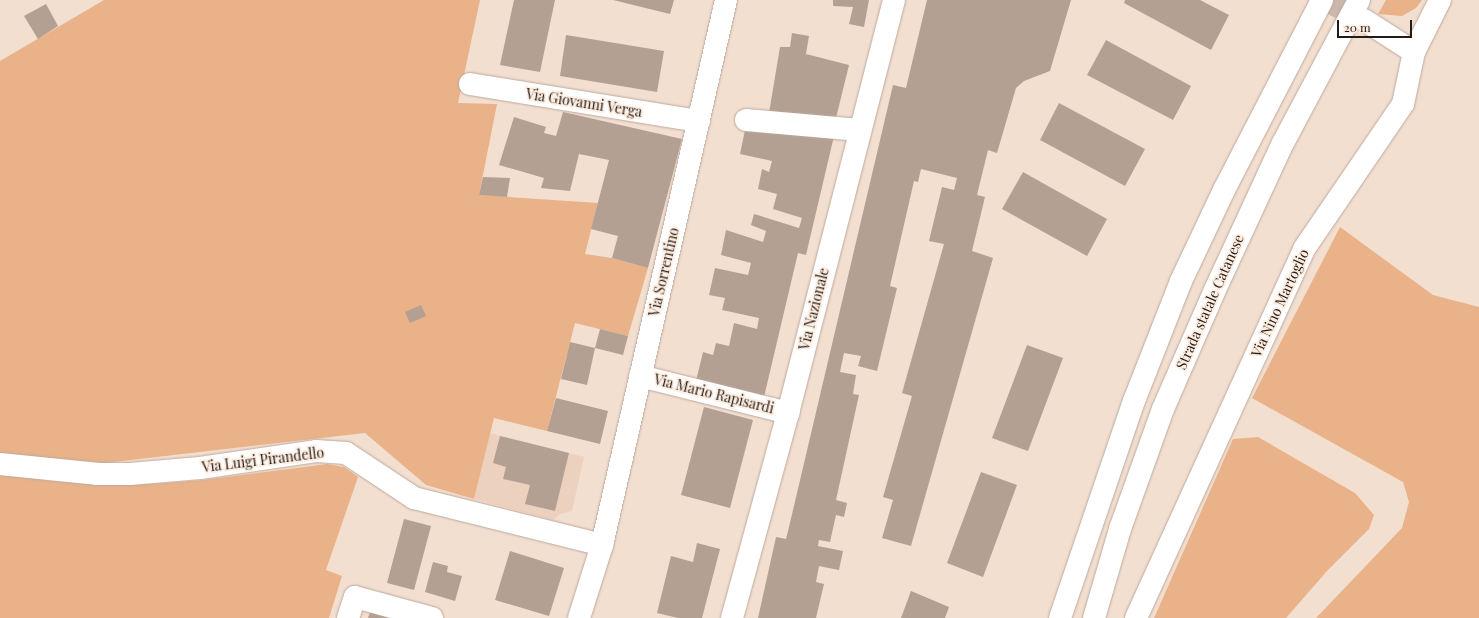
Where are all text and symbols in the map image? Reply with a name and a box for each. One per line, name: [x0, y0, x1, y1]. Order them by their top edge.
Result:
scale bar: [1339, 12, 1414, 38]
text: 20 m: [1344, 19, 1371, 35]
street label: Via Giovanni Verga: [524, 85, 644, 121]
street label: Via Sorrentino: [646, 226, 682, 318]
street label: Strada statale Catanese: [1173, 232, 1247, 372]
street label: Via Nino Martoglio: [1248, 246, 1312, 360]
street label: Via Nazionale: [796, 266, 832, 352]
street label: Via Mario Rapisardi: [652, 371, 776, 417]
street label: Via Luigi Pirandello: [201, 444, 325, 476]

